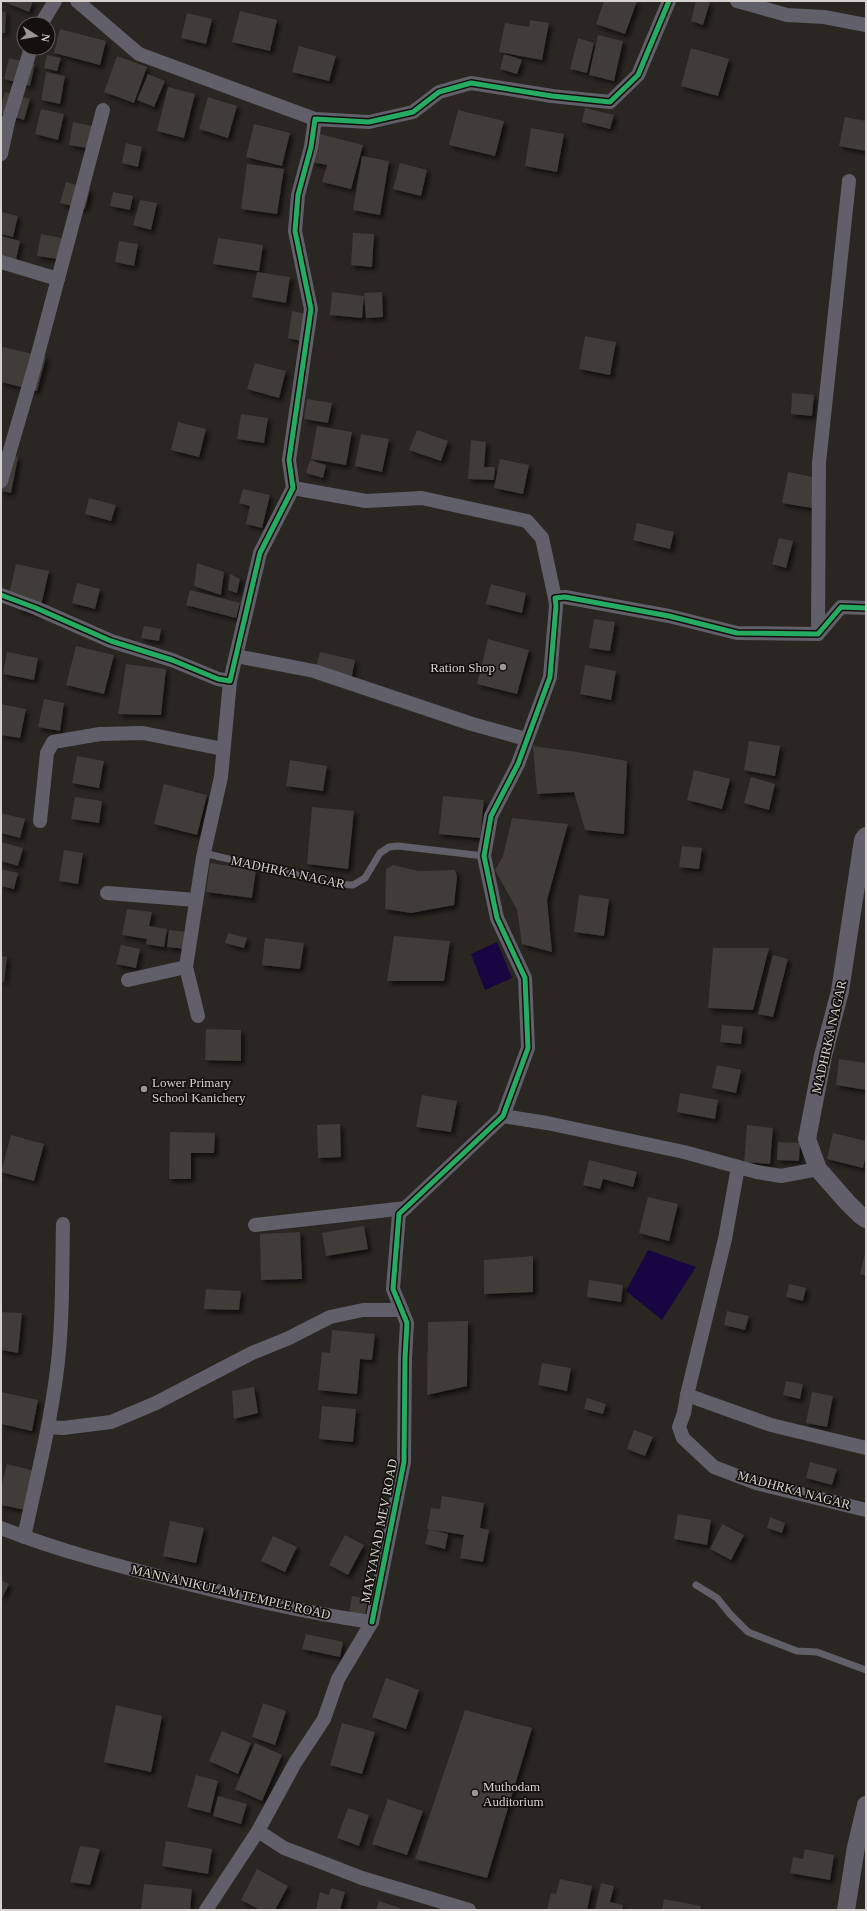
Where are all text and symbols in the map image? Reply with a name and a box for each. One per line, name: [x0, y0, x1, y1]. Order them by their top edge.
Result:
north arrow: [16, 16, 56, 56]
text: N: [39, 33, 52, 43]
place label: Ration Shop: [430, 660, 495, 675]
marker: Ration Shop: [498, 662, 508, 672]
street label: MADHRKA NAGAR: [230, 853, 347, 891]
street label: MADHRKA NAGAR: [809, 979, 849, 1095]
place label: Lower Primary School Kanichery: [152, 1075, 246, 1105]
marker: Lower Primary School Kanichery: [139, 1084, 149, 1094]
street label: MAYYANAD MEV ROAD: [358, 1458, 400, 1604]
street label: MADHRKA NAGAR: [736, 1468, 852, 1512]
street label: MANNANIKULAM TEMPLE ROAD: [130, 1562, 332, 1622]
place label: Muthodam Auditorium: [483, 1779, 544, 1809]
marker: Muthodam Auditorium: [470, 1788, 480, 1798]

